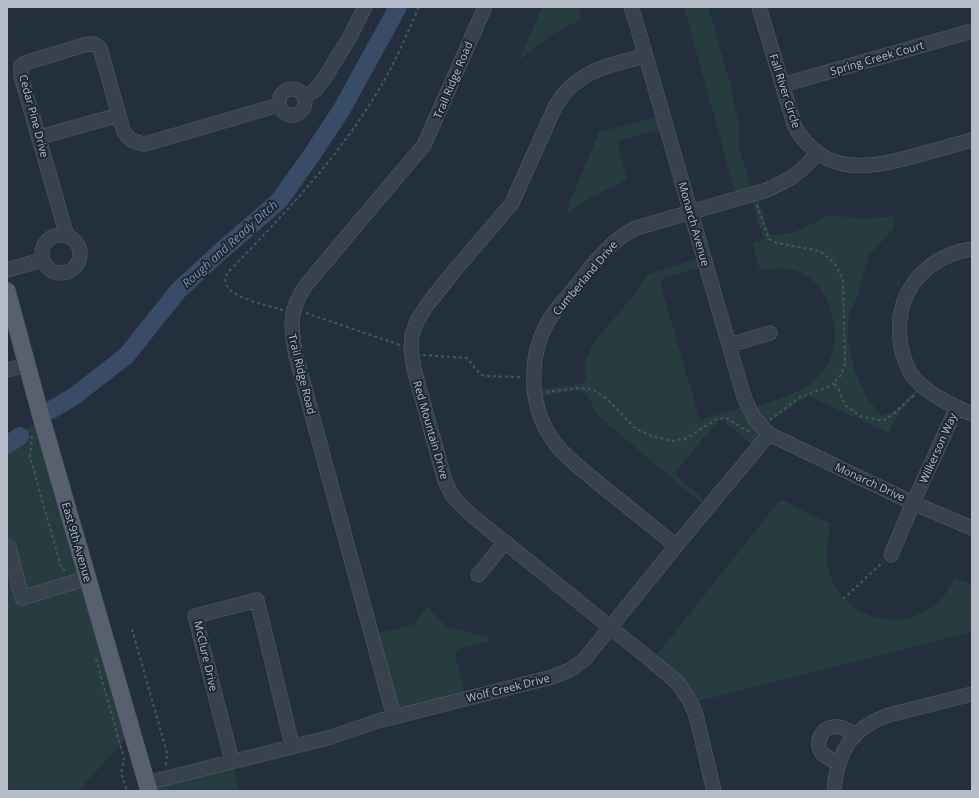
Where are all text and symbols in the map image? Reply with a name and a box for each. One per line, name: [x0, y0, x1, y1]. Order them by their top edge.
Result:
street label: Spring Creek Court: [828, 37, 925, 78]
street label: Trail Ridge Road: [429, 39, 476, 121]
street label: Fall River Circle: [766, 52, 805, 130]
street label: Cedar Pine Drive: [16, 73, 53, 159]
street label: Monarch Avenue: [675, 180, 714, 268]
water label: Rough and Ready Ditch: [178, 196, 281, 291]
street label: Cumberland Drive: [549, 237, 620, 318]
street label: Trail Ridge Road: [285, 332, 320, 416]
street label: Red Mountain Drive: [410, 379, 453, 481]
street label: Wilkerson Way: [915, 410, 960, 485]
street label: Monarch Drive: [833, 459, 908, 504]
street label: East 9th Avenue: [59, 500, 96, 584]
street label: McClure Drive: [191, 619, 222, 693]
street label: Wolf Creek Drive: [465, 670, 551, 705]

